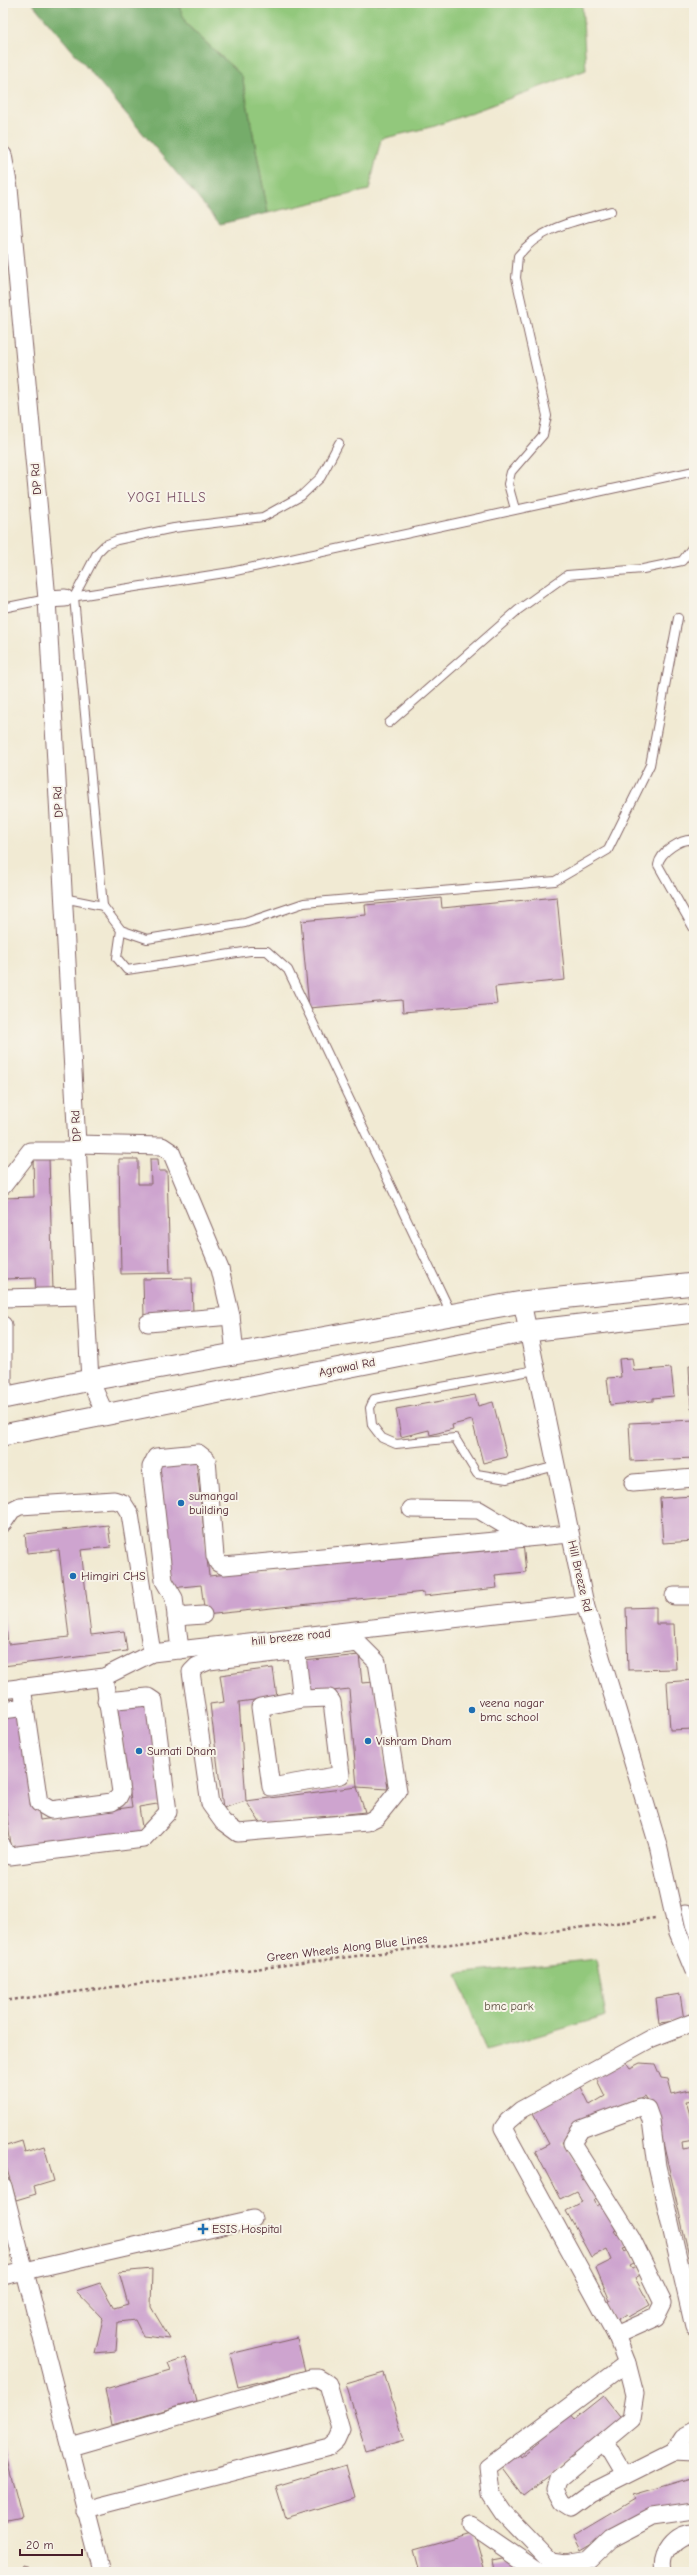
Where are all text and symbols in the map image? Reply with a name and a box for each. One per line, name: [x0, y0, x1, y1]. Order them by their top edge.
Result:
street label: DP Rd: [28, 463, 44, 495]
district label: YOGI HILLS: [128, 490, 206, 505]
street label: DP Rd: [50, 786, 66, 818]
street label: DP Rd: [68, 1110, 84, 1142]
street label: Agrawal Rd: [318, 1355, 376, 1379]
place label: sumangal building: [189, 1489, 238, 1517]
marker: sumangal building: [176, 1498, 186, 1508]
street label: Hill Breeze Rd: [565, 1539, 595, 1613]
place label: Himgiri CHS: [81, 1569, 146, 1583]
marker: Himgiri CHS: [68, 1571, 78, 1581]
street label: hill breeze road: [251, 1626, 331, 1648]
place label: veena nagar bmc school: [479, 1696, 544, 1724]
marker: veena nagar bmc school: [467, 1705, 477, 1715]
place label: Vishram Dham: [376, 1734, 451, 1748]
marker: Vishram Dham: [363, 1736, 373, 1746]
place label: Sumati Dham: [147, 1744, 216, 1758]
marker: Sumati Dham: [134, 1746, 144, 1756]
street label: Green Wheels Along Blue Lines: [266, 1931, 428, 1965]
park label: bmc park: [484, 1999, 534, 2013]
place label: ESIS Hospital: [212, 2222, 282, 2236]
marker: ESIS Hospital: [197, 2223, 209, 2235]
scale bar: [20, 2531, 82, 2557]
text: 20 m: [26, 2538, 54, 2552]

